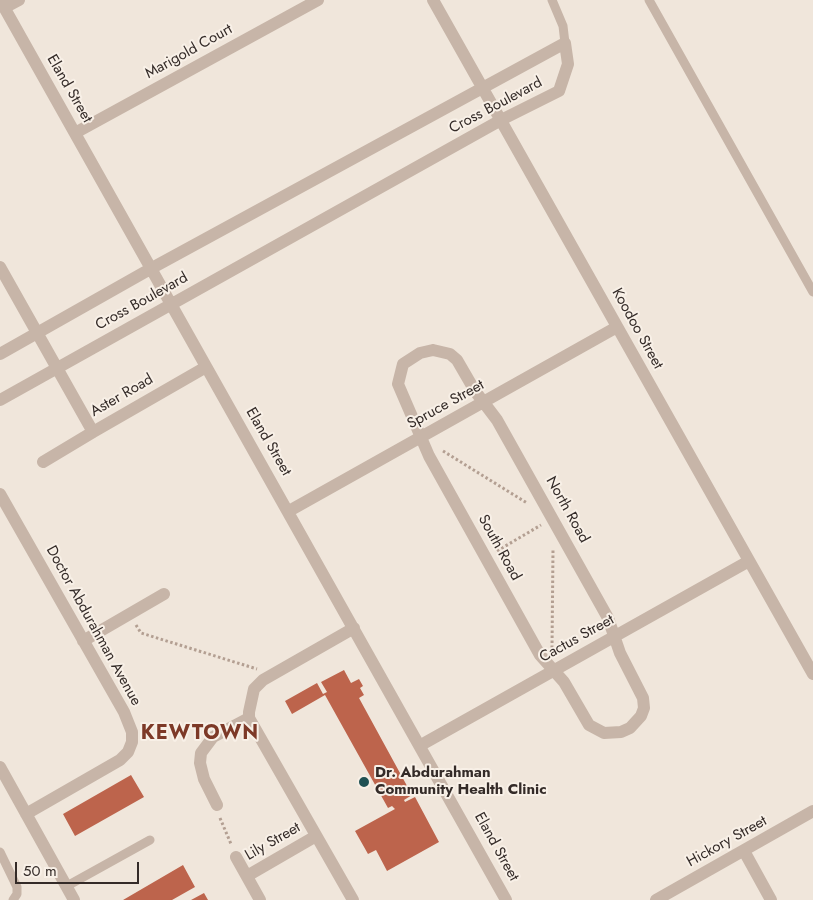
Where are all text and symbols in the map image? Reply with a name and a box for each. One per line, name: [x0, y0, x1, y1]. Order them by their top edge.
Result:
street label: Marigold Court: [142, 21, 236, 83]
street label: Eland Street: [42, 52, 96, 126]
street label: Cross Boulevard: [446, 74, 546, 138]
street label: Cross Boulevard: [93, 269, 191, 335]
street label: Koodoo Street: [607, 285, 667, 373]
street label: Aster Road: [88, 371, 156, 421]
street label: Spruce Street: [404, 377, 488, 433]
street label: Eland Street: [241, 405, 295, 479]
street label: North Road: [541, 474, 593, 546]
street label: South Road: [474, 512, 524, 584]
street label: Doctor Abdurahman Avenue: [41, 543, 145, 709]
street label: Cactus Street: [537, 611, 617, 667]
district label: KEWTOWN: [140, 722, 260, 746]
place label: Dr. Abdurahman Community Health Clinic: [375, 764, 547, 799]
marker: Dr. Abdurahman Community Health Clinic: [357, 775, 371, 789]
street label: Eland Street: [470, 810, 522, 884]
street label: Hickory Street: [684, 813, 770, 871]
street label: Lily Street: [242, 819, 304, 865]
scale bar: [18, 852, 141, 884]
text: 50 m: [23, 860, 57, 882]

